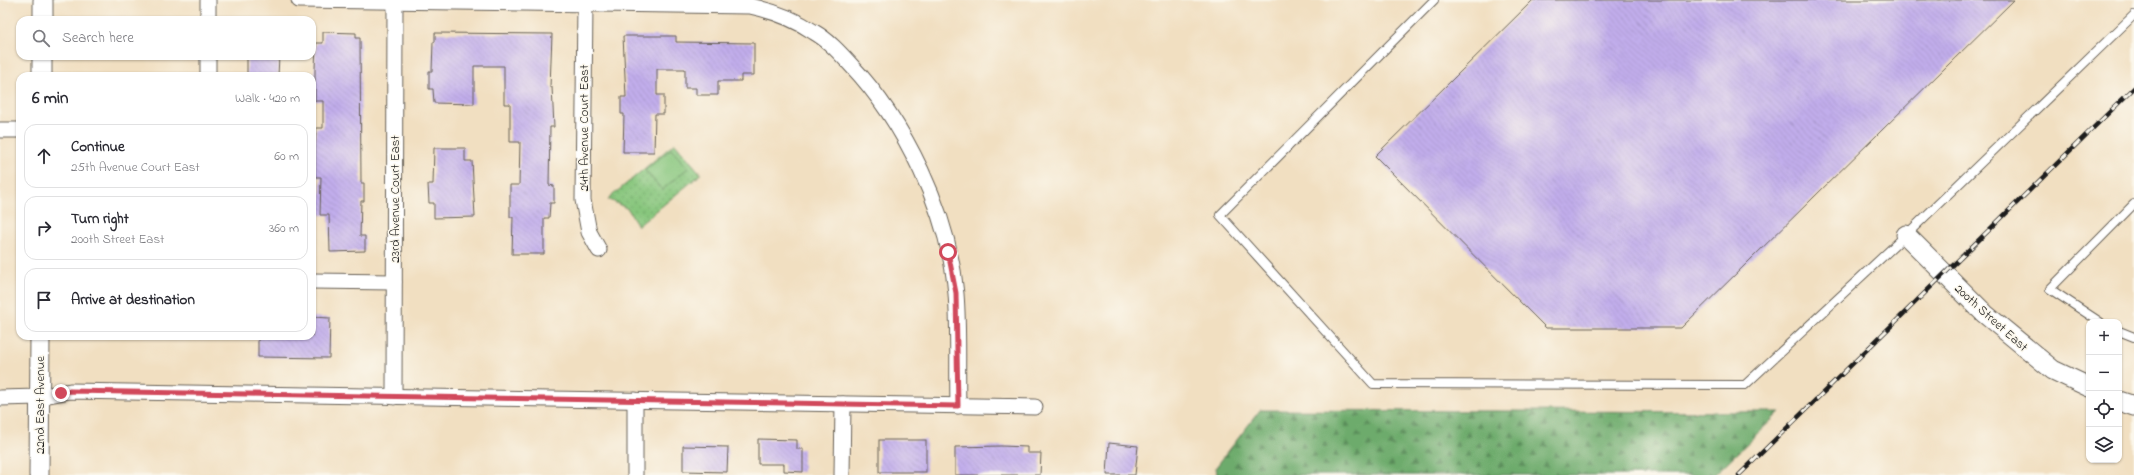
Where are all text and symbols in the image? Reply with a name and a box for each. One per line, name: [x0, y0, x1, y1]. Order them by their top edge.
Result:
search box: [16, 16, 316, 60]
icon: search: [30, 27, 52, 49]
text: Search here: [62, 27, 134, 49]
street label: 24th Avenue Court East: [575, 64, 594, 191]
text: 6 min: [32, 86, 68, 111]
text: Walk · 420 m: [235, 89, 300, 108]
street label: 23rd Avenue Court East: [386, 135, 405, 263]
text: Continue: [71, 136, 125, 158]
icon: ahead: [33, 145, 55, 167]
text: 60 m: [274, 147, 299, 166]
text: 25th Avenue Court East: [71, 158, 200, 177]
text: Turn right: [71, 208, 129, 230]
icon: right: [33, 217, 55, 239]
text: 360 m: [269, 219, 299, 238]
text: 200th Street East: [71, 230, 164, 249]
route start: [939, 243, 957, 261]
street label: 200th Street East: [1950, 280, 2033, 357]
icon: arrive: [33, 289, 55, 311]
text: Arrive at destination: [71, 289, 195, 311]
map controls: [2086, 319, 2122, 463]
button: +: [2086, 319, 2122, 355]
button: −: [2086, 355, 2122, 391]
street label: 22nd East Avenue: [31, 356, 50, 454]
route end: [52, 384, 70, 402]
button: locate: [2086, 391, 2122, 427]
button: layers: [2086, 427, 2122, 463]

